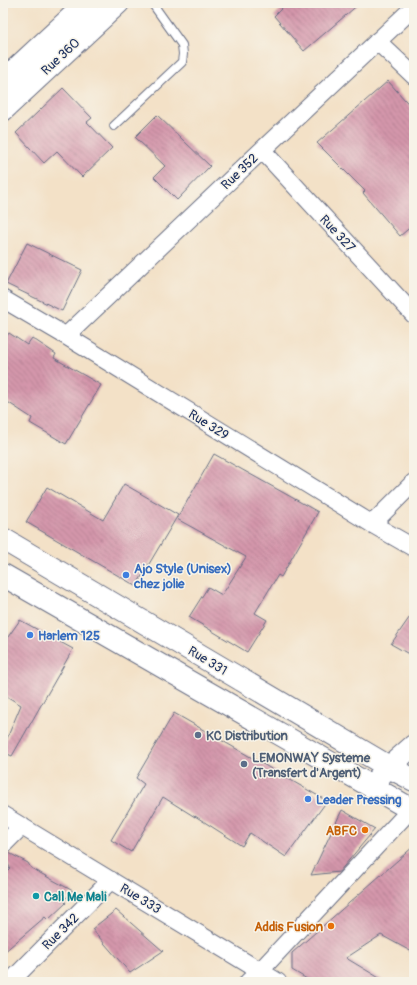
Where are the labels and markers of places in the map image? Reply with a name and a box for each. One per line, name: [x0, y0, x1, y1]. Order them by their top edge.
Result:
place label: Ajo Style (Unisex) chez jolie: [133, 561, 232, 592]
marker: Ajo Style (Unisex) chez jolie: [121, 570, 131, 580]
place label: Harlem 125: [38, 628, 100, 644]
marker: Harlem 125: [25, 630, 35, 640]
place label: KC Distribution: [206, 728, 288, 744]
marker: KC Distribution: [193, 730, 203, 740]
place label: LEMONWAY Systeme (Transfert d'Argent): [252, 750, 371, 781]
marker: LEMONWAY Systeme (Transfert d'Argent): [239, 759, 249, 769]
place label: Leader Pressing: [316, 792, 402, 808]
marker: Leader Pressing: [303, 794, 313, 804]
place label: ABFC: [326, 823, 357, 839]
marker: ABFC: [360, 825, 370, 835]
place label: Call Me Mali: [44, 889, 107, 905]
marker: Call Me Mali: [31, 891, 41, 901]
place label: Addis Fusion: [254, 919, 324, 935]
marker: Addis Fusion: [326, 921, 336, 931]

